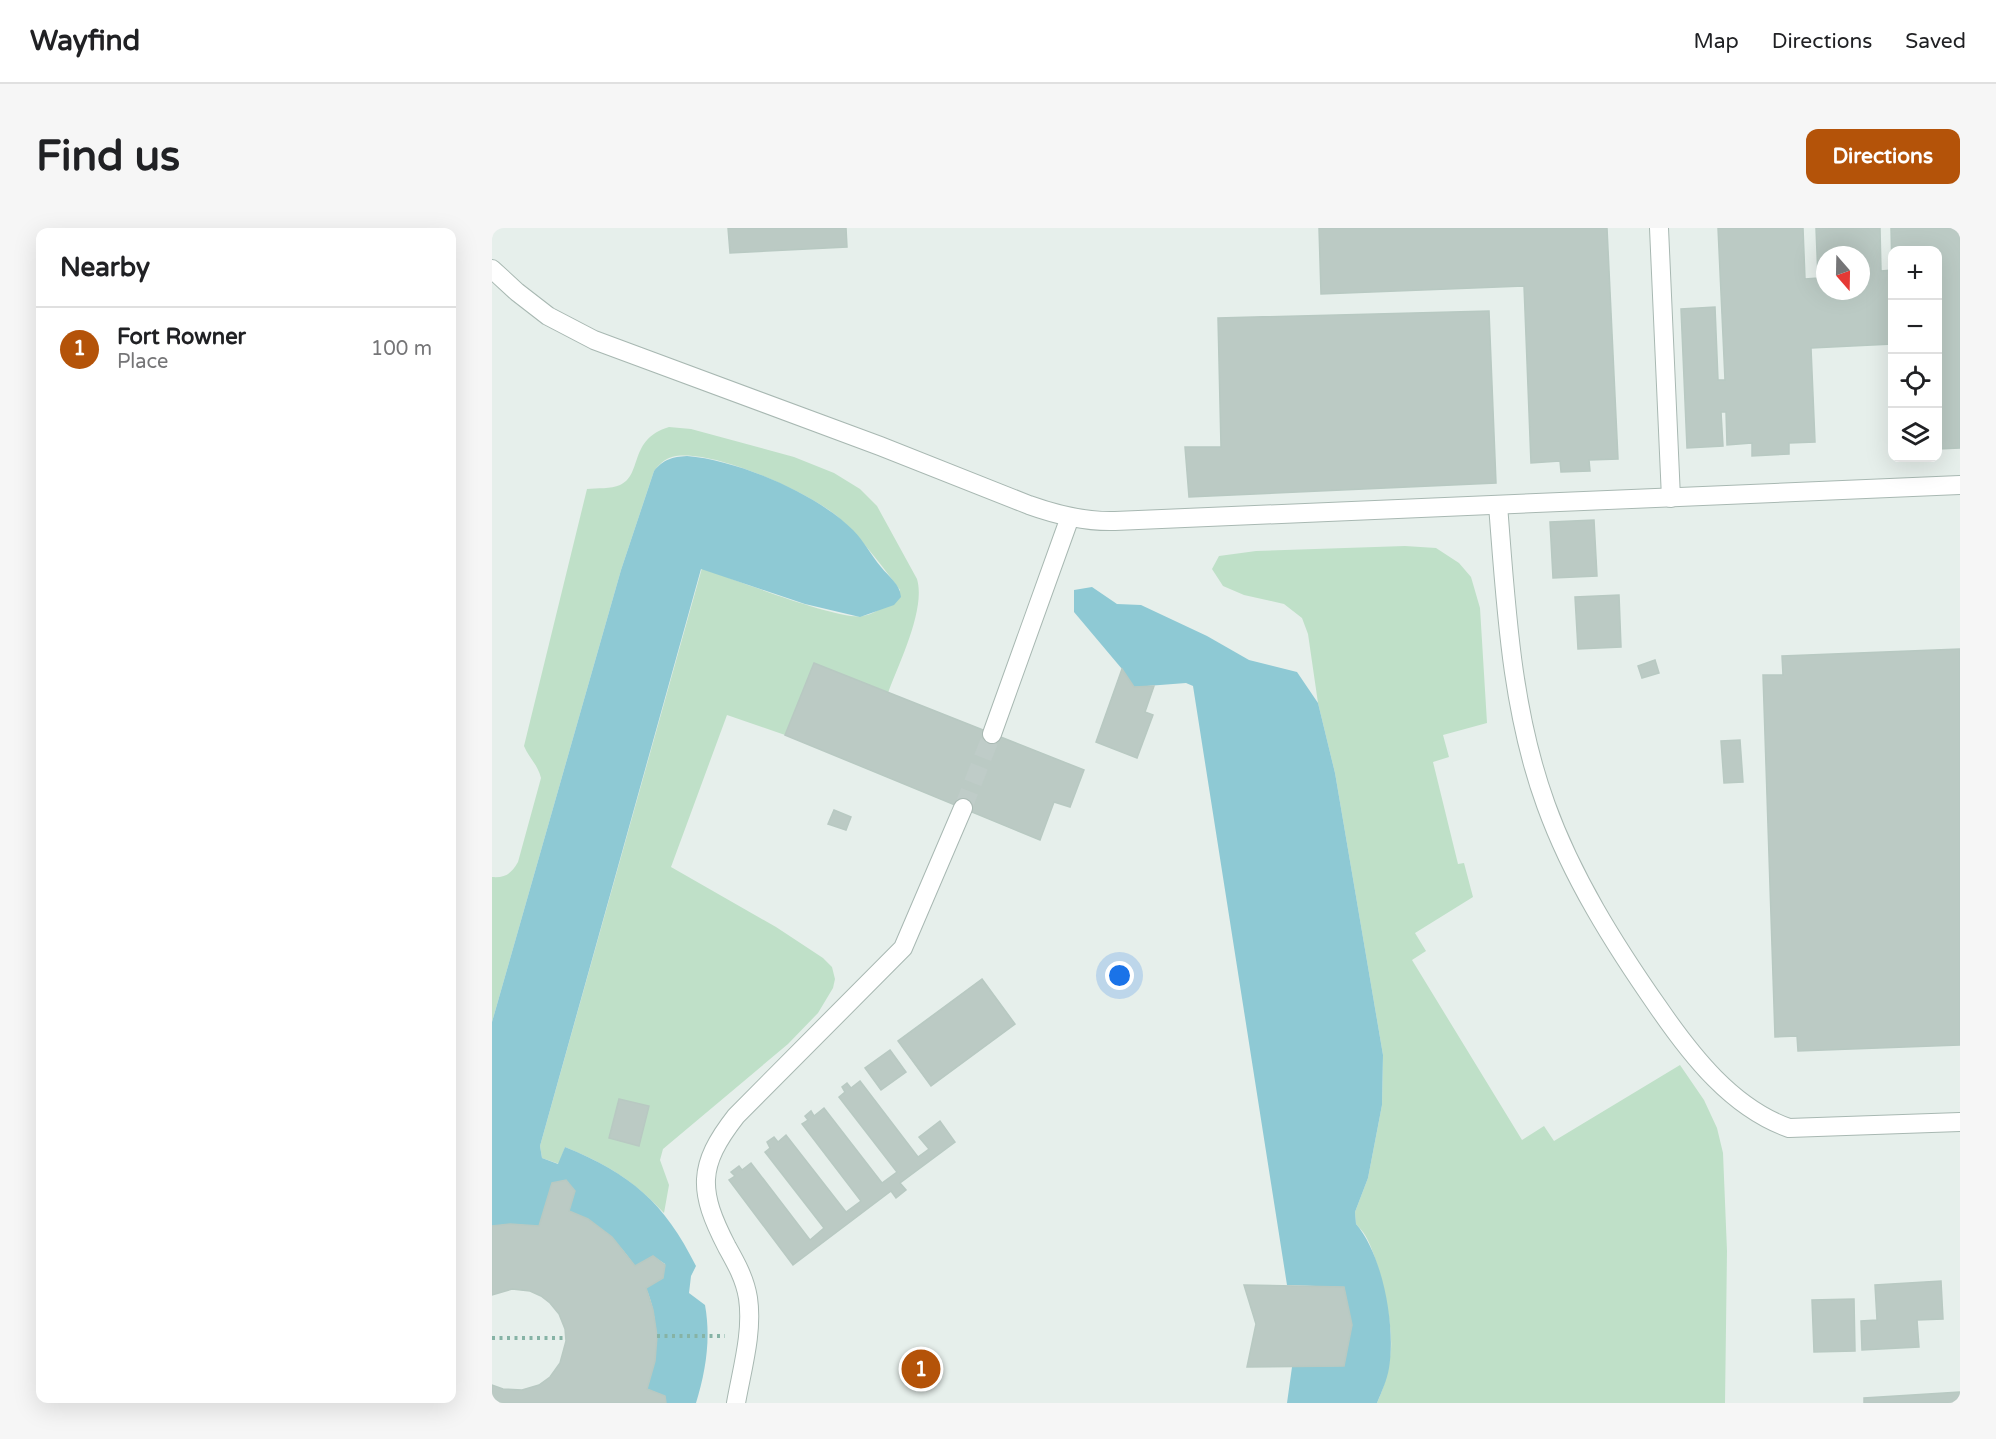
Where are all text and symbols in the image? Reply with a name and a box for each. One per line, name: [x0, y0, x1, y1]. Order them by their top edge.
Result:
text: Wayfind: [30, 24, 140, 58]
text: Map: [1693, 29, 1739, 54]
text: Directions: [1772, 29, 1872, 54]
text: Saved: [1905, 29, 1966, 54]
button: Directions: [1806, 129, 1960, 184]
text: Find us: [36, 131, 180, 182]
north arrow: [1816, 246, 1870, 300]
map controls: [1888, 246, 1942, 462]
button: +: [1888, 246, 1942, 300]
text: Nearby: [60, 252, 150, 283]
button: −: [1888, 300, 1942, 354]
text: Fort Rowner: [117, 324, 246, 350]
text: 1: [73, 337, 86, 361]
text: 100 m: [371, 337, 432, 361]
text: Place: [117, 350, 168, 374]
button: locate: [1888, 354, 1942, 408]
button: layers: [1888, 408, 1942, 462]
your location: [1105, 961, 1134, 990]
pin: 1: [902, 1346, 940, 1392]

